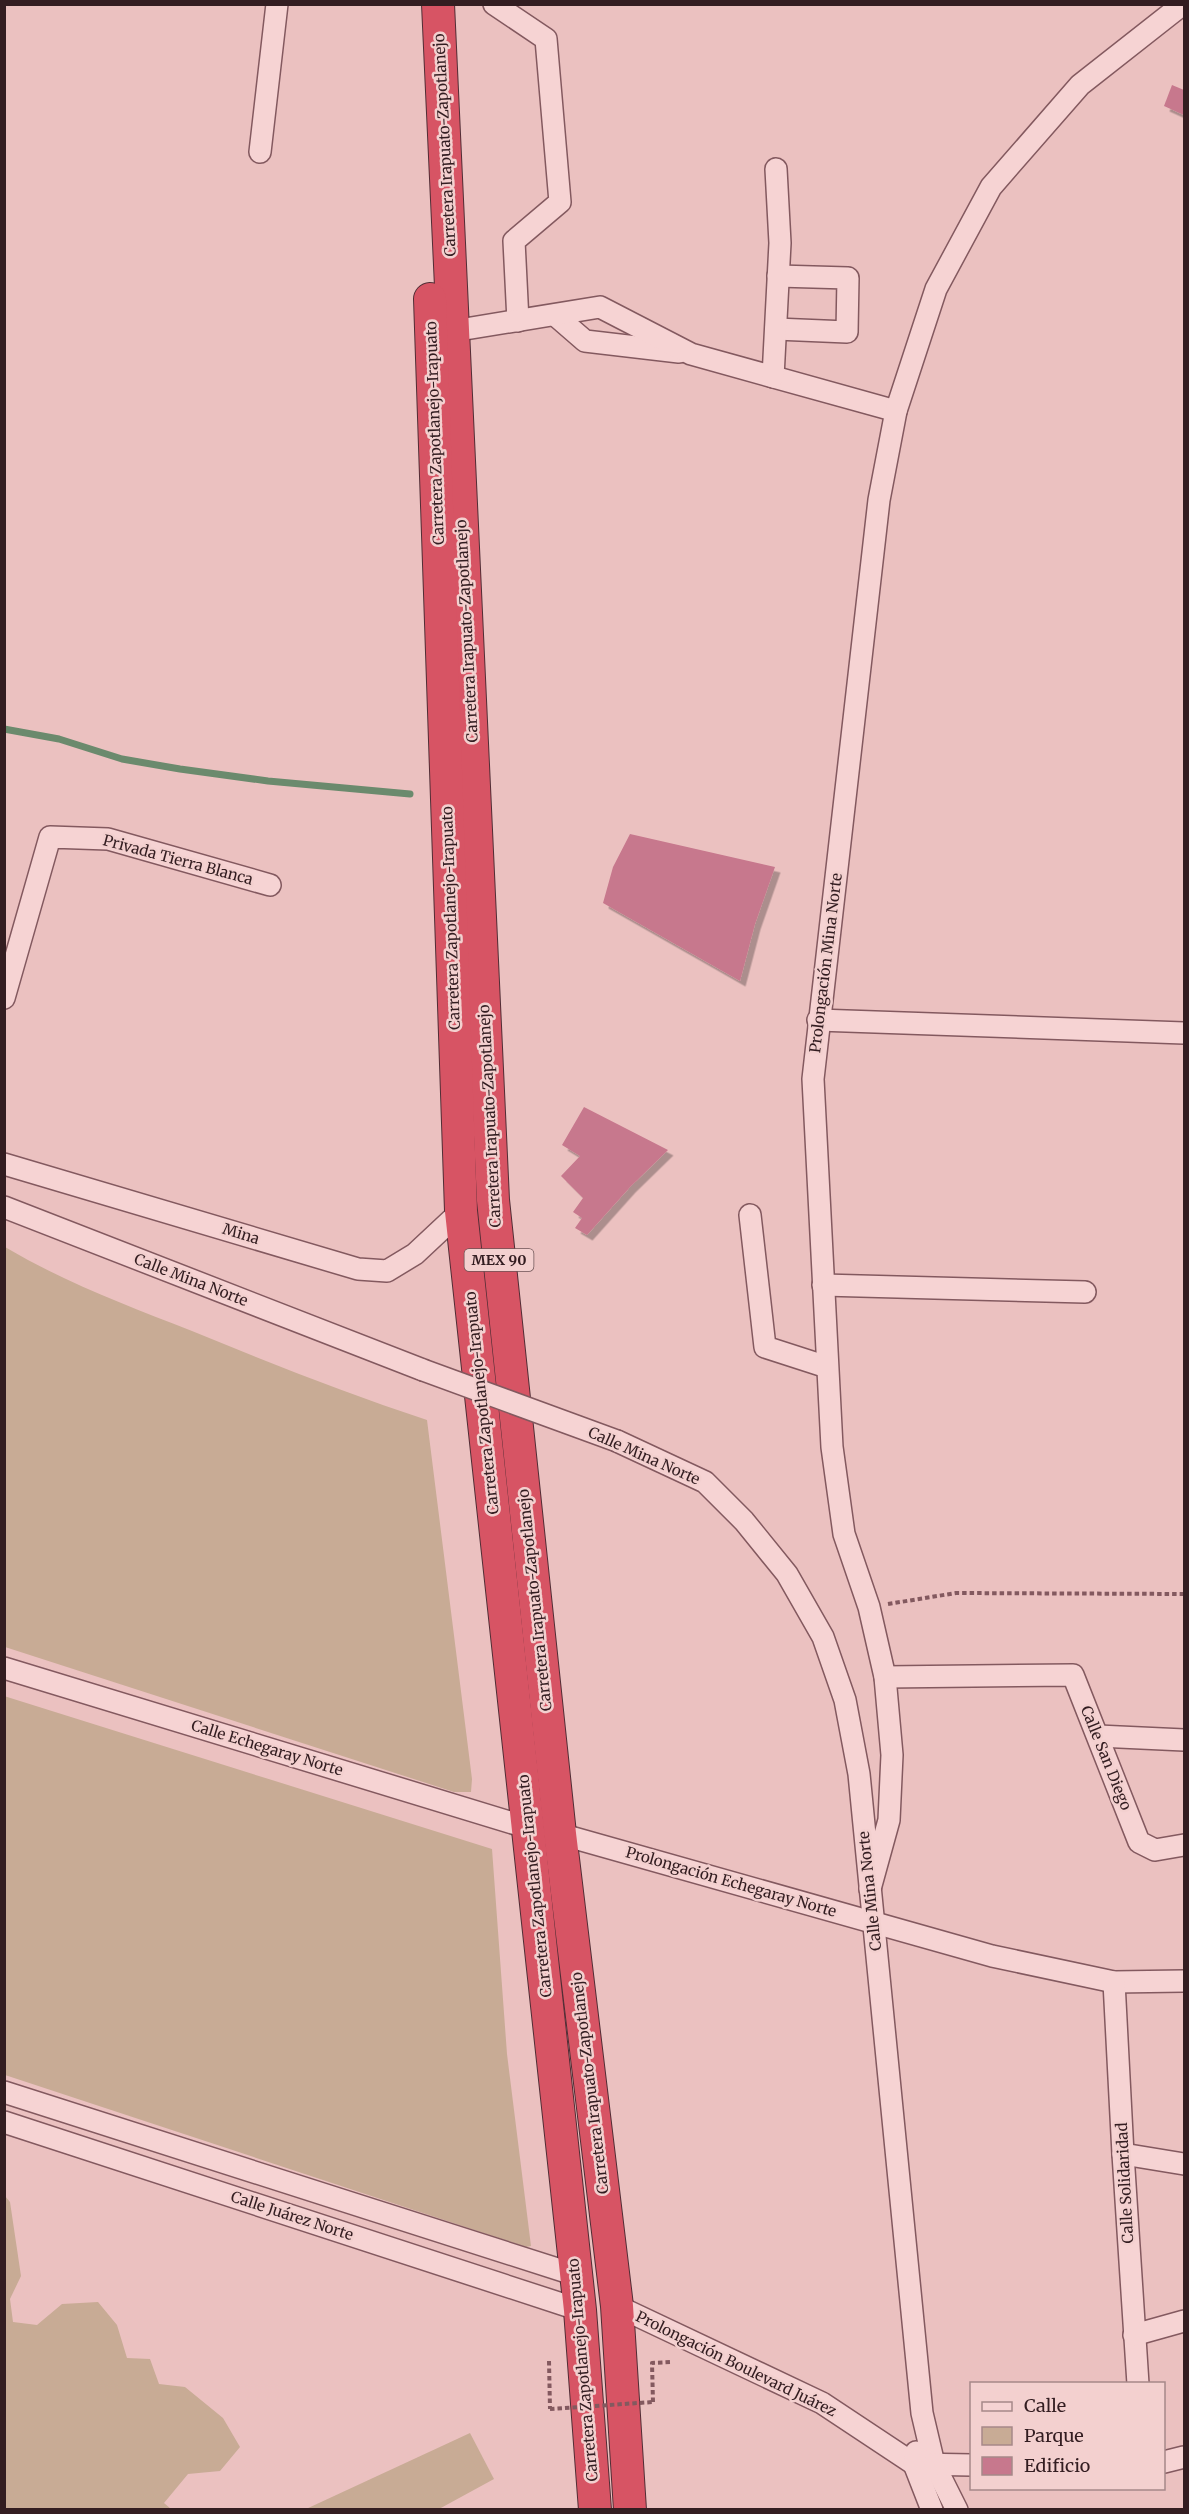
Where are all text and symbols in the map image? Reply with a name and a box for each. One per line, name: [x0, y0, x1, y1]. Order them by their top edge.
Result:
street label: Carretera Irapuato-Zapotlanejo: [429, 33, 460, 257]
street label: Carretera Zapotlanejo-Irapuato: [421, 321, 448, 545]
street label: Carretera Irapuato-Zapotlanejo: [451, 519, 482, 743]
street label: Carretera Zapotlanejo-Irapuato: [437, 806, 464, 1030]
street label: Privada Tierra Blanca: [101, 830, 255, 889]
street label: Prolongación Mina Norte: [805, 872, 846, 1054]
street label: Carretera Irapuato-Zapotlanejo: [474, 1004, 505, 1228]
street label: Mina: [220, 1219, 262, 1248]
street label: Calle Mina Norte: [132, 1249, 251, 1310]
road number: MEX 90: [464, 1249, 534, 1271]
street label: Carretera Zapotlanejo-Irapuato: [460, 1290, 503, 1515]
street label: Calle Mina Norte: [585, 1422, 703, 1489]
street label: Carretera Irapuato-Zapotlanejo: [513, 1488, 556, 1712]
street label: Calle San Diego: [1077, 1703, 1136, 1813]
street label: Calle Echegaray Norte: [189, 1715, 345, 1780]
street label: Carretera Zapotlanejo-Irapuato: [513, 1773, 556, 1998]
street label: Calle Mina Norte: [854, 1830, 885, 1952]
street label: Prolongación Echegaray Norte: [624, 1842, 839, 1921]
street label: Carretera Irapuato-Zapotlanejo: [566, 1971, 613, 2195]
street label: Calle Solidaridad: [1112, 2122, 1137, 2244]
street label: Calle Juárez Norte: [229, 2187, 356, 2244]
street label: Carretera Zapotlanejo-Irapuato: [563, 2257, 602, 2482]
street label: Prolongación Boulevard Juárez: [633, 2307, 840, 2420]
legend: [970, 2382, 1165, 2490]
text: Calle: [1024, 2394, 1066, 2417]
text: Parque: [1024, 2424, 1084, 2447]
text: Edificio: [1024, 2454, 1090, 2477]

